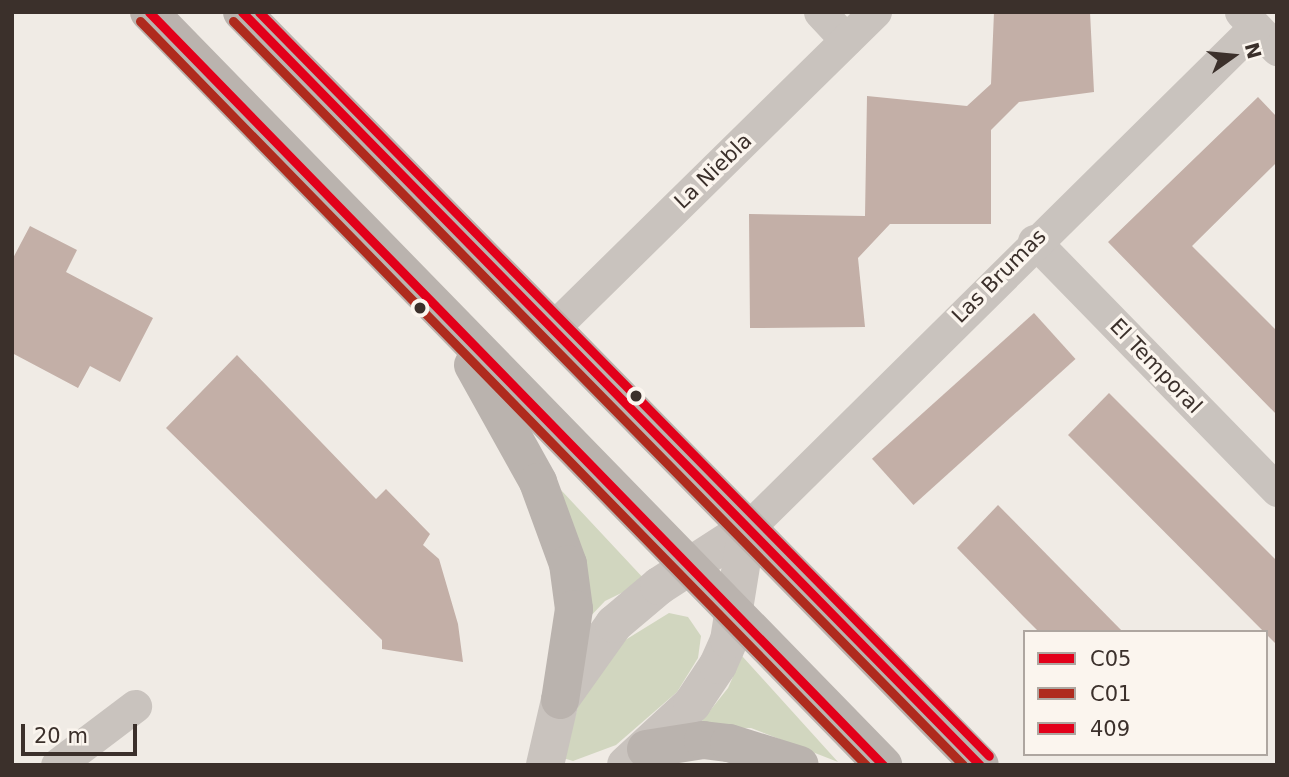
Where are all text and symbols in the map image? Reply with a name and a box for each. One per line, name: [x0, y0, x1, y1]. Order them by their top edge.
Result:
north arrow: [1198, 21, 1268, 91]
text: N: [1241, 40, 1266, 61]
street label: La Niebla: [669, 128, 757, 214]
street label: Las Brumas: [947, 224, 1051, 328]
unlabelled marker: [413, 301, 427, 315]
street label: El Temporal: [1105, 313, 1207, 419]
unlabelled marker: [629, 389, 643, 403]
legend: [1023, 630, 1268, 756]
text: C05: [1090, 647, 1131, 671]
text: C01: [1090, 682, 1131, 706]
scale bar: [24, 710, 140, 754]
text: 409: [1090, 717, 1130, 741]
text: 20 m: [34, 724, 88, 748]

